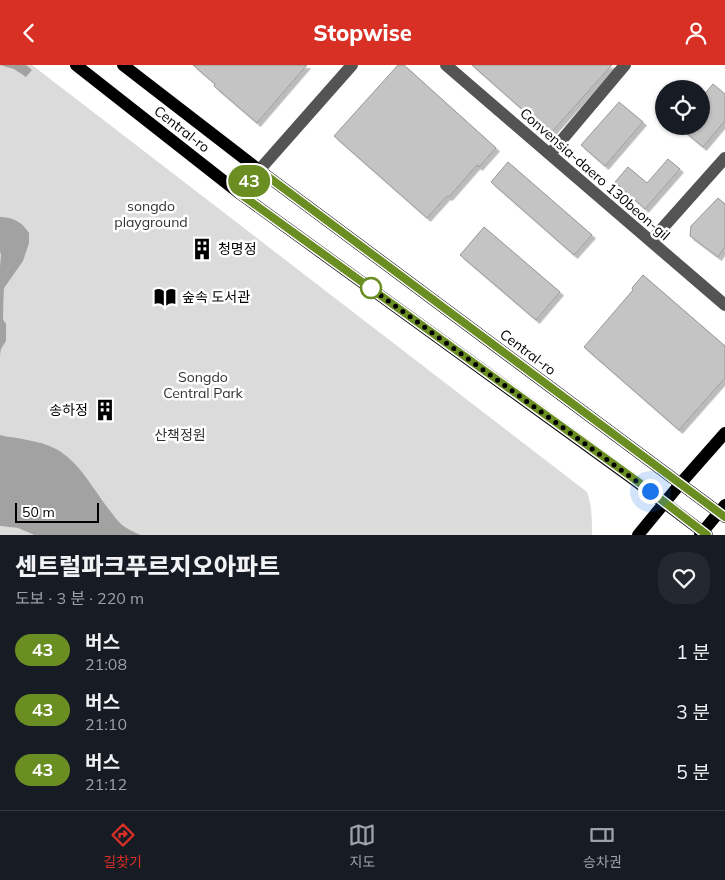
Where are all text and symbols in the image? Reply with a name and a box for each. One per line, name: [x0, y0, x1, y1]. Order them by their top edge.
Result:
icon: back: [15, 19, 43, 47]
text: Stopwise: [313, 19, 412, 47]
icon: person: [682, 19, 710, 47]
map controls: [655, 80, 710, 135]
button: locate: [655, 80, 710, 135]
street label: Central-ro: [151, 102, 213, 156]
street label: Convensia-daero 130beon-gil: [516, 104, 674, 244]
line badge: 43: [226, 165, 272, 197]
text: 43: [238, 169, 260, 192]
park label: songdo playground: [114, 197, 188, 231]
building icon: 청명정: [189, 236, 215, 262]
place label: 청명정: [218, 240, 257, 258]
unlabelled marker: [360, 277, 382, 299]
library icon: 숲속 도서관: [152, 284, 178, 310]
place label: 숲속 도서관: [182, 288, 250, 306]
street label: Central-ro: [496, 325, 560, 379]
park label: Songdo Central Park: [163, 368, 244, 402]
building icon: 송하정: [92, 397, 118, 423]
place label: 송하정: [49, 401, 88, 419]
park label: 산책정원: [154, 426, 206, 444]
your location: [638, 479, 663, 504]
scale bar: [15, 500, 99, 523]
text: 50 m: [22, 503, 55, 521]
text: 센트럴파크푸르지오아파트: [15, 551, 280, 581]
button: heart: [658, 552, 710, 604]
text: 도보 · 3 분 · 220 m: [15, 588, 144, 608]
text: 버스: [85, 630, 120, 654]
text: 43: [32, 638, 53, 661]
text: 1 분: [676, 640, 710, 664]
text: 21:08: [85, 654, 127, 674]
text: 버스: [85, 690, 120, 714]
text: 43: [32, 698, 53, 721]
text: 3 분: [676, 700, 710, 724]
text: 21:10: [85, 714, 127, 734]
text: 버스: [85, 750, 120, 774]
text: 43: [32, 758, 53, 781]
text: 5 분: [676, 760, 710, 784]
text: 21:12: [85, 774, 127, 794]
tab: 길찾기: [103, 821, 142, 871]
tab: 지도: [348, 821, 376, 871]
tab: 승차권: [583, 821, 622, 871]

